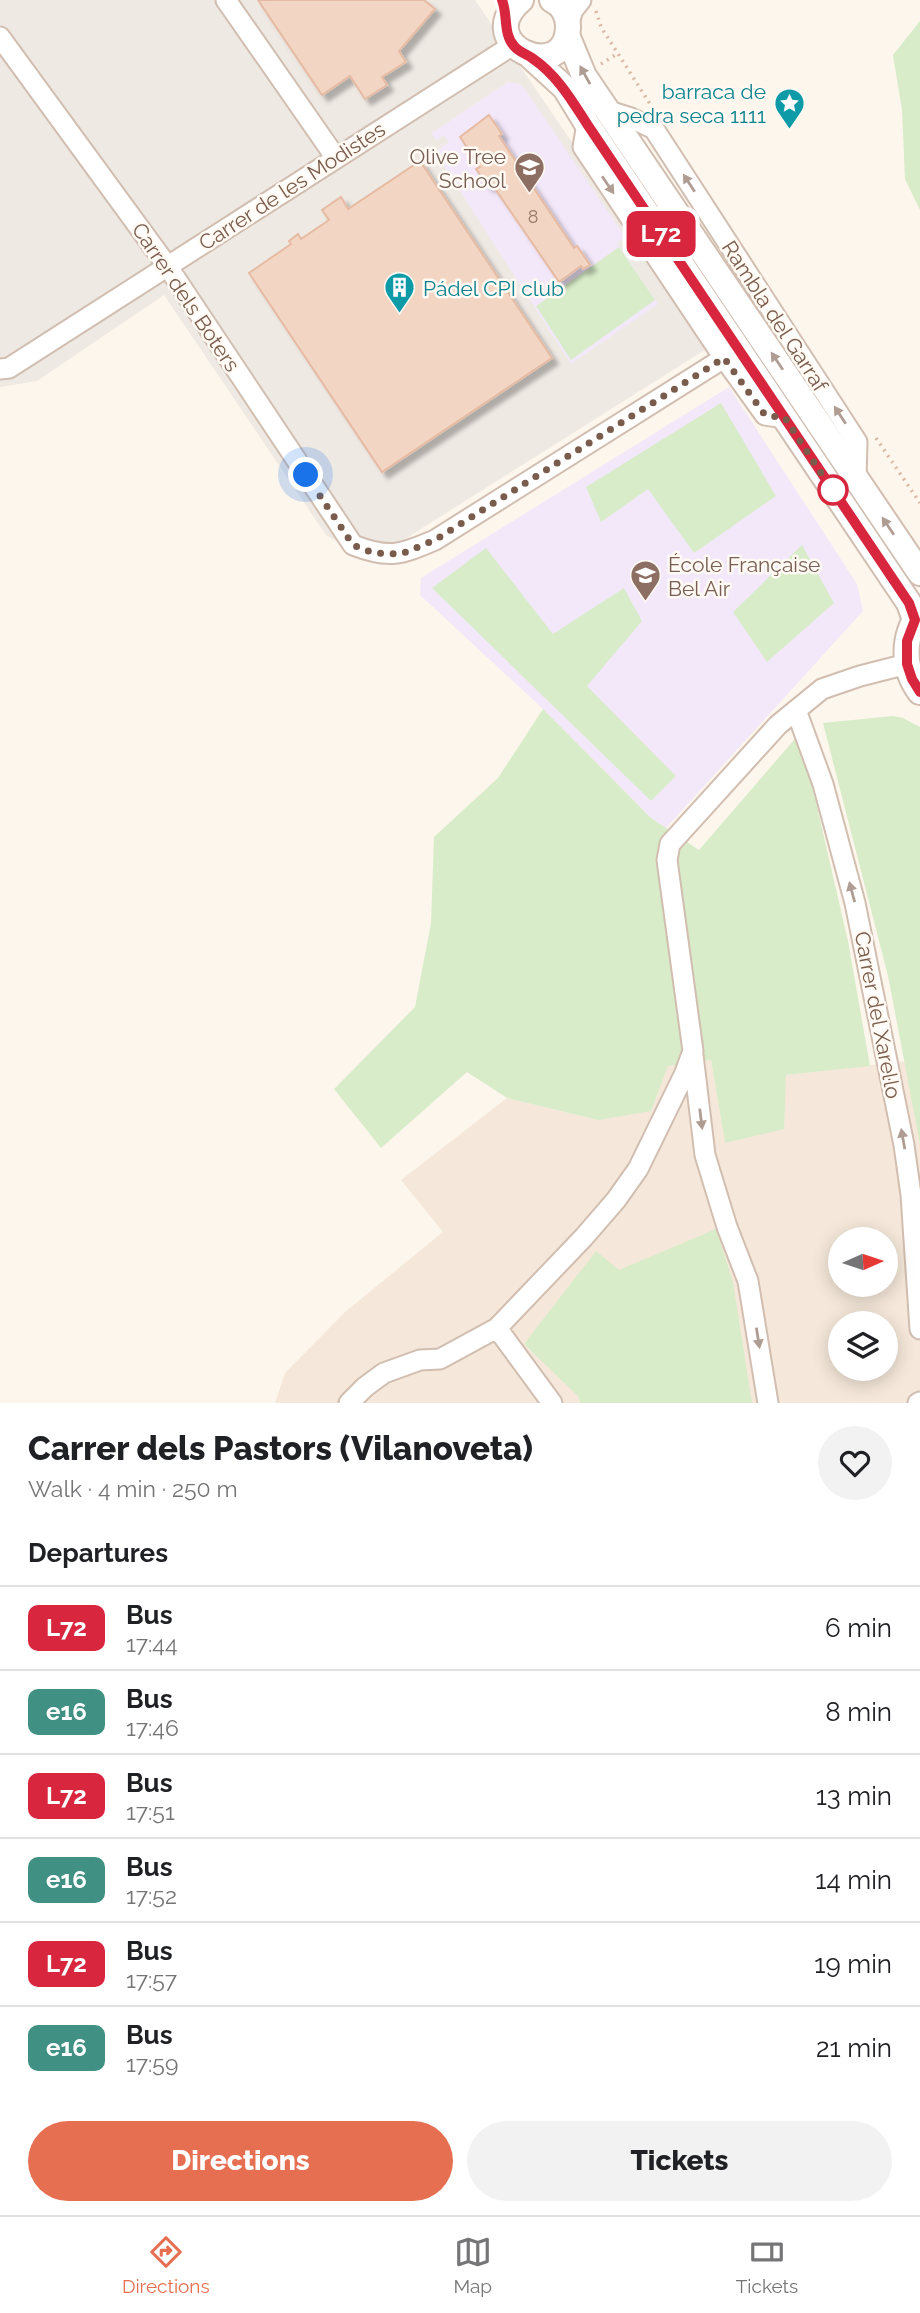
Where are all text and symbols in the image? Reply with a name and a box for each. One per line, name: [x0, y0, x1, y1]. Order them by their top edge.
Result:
one-way arrow: [579, 65, 591, 85]
place label: barraca de pedra seca 1111: [617, 79, 766, 128]
place icon: barraca de pedra seca 1111: [772, 86, 806, 130]
street label: Carrer de les Modistes: [194, 116, 390, 256]
place label: Olive Tree School: [409, 144, 506, 193]
school or university icon: Olive Tree School: [512, 151, 546, 195]
one-way arrow: [683, 174, 696, 193]
one-way arrow: [601, 175, 614, 194]
house number: 8: [528, 206, 538, 227]
line badge: L72: [621, 211, 701, 257]
street label: Carrer dels Boters: [127, 218, 245, 376]
text: L72: [641, 219, 681, 248]
street label: Rambla del Garraf: [717, 236, 834, 397]
building icon: Pádel CPI club: [383, 271, 417, 315]
place label: Pádel CPI club: [423, 276, 564, 301]
one-way arrow: [770, 352, 784, 370]
one-way arrow: [833, 406, 846, 425]
your location: [288, 457, 323, 492]
unlabelled marker: [818, 475, 848, 505]
one-way arrow: [882, 516, 895, 535]
place label: École Française Bel Air: [668, 552, 820, 601]
school or university icon: École Française Bel Air: [628, 559, 662, 603]
one-way arrow: [846, 881, 857, 903]
street label: Carrer del Xarel·lo: [850, 929, 906, 1101]
one-way arrow: [695, 1108, 706, 1130]
one-way arrow: [897, 1128, 908, 1150]
north arrow: [828, 1227, 898, 1297]
map controls: [828, 1227, 898, 1381]
button: layers: [828, 1311, 898, 1381]
one-way arrow: [753, 1327, 764, 1349]
button: heart: [818, 1426, 892, 1500]
text: Carrer dels Pastors (Vilanoveta): [28, 1429, 533, 1468]
text: Walk · 4 min · 250 m: [28, 1475, 238, 1502]
text: Departures: [28, 1538, 168, 1568]
text: Bus: [126, 1600, 173, 1630]
text: L72: [46, 1613, 87, 1642]
text: 6 min: [825, 1613, 892, 1643]
text: 17:44: [126, 1630, 177, 1657]
text: Bus: [126, 1684, 173, 1714]
text: e16: [46, 1697, 87, 1726]
text: 8 min: [825, 1697, 892, 1727]
text: 17:46: [126, 1714, 179, 1741]
text: Bus: [126, 1768, 173, 1798]
text: L72: [46, 1781, 87, 1810]
text: 13 min: [816, 1781, 892, 1811]
text: 17:51: [126, 1798, 175, 1825]
text: Bus: [126, 1852, 173, 1882]
text: e16: [46, 1865, 87, 1894]
text: 14 min: [815, 1865, 892, 1895]
text: 17:52: [126, 1882, 177, 1909]
text: Bus: [126, 1936, 173, 1966]
text: L72: [46, 1949, 87, 1978]
text: 19 min: [814, 1949, 892, 1979]
text: 17:57: [126, 1966, 177, 1993]
text: Bus: [126, 2020, 173, 2050]
text: e16: [46, 2033, 87, 2062]
text: 21 min: [816, 2033, 892, 2063]
text: 17:59: [126, 2050, 178, 2077]
button: Directions: [28, 2121, 453, 2201]
button: Tickets: [467, 2121, 892, 2201]
tab: Directions: [122, 2233, 210, 2297]
tab: Map: [453, 2233, 492, 2297]
tab: Tickets: [736, 2233, 798, 2297]

